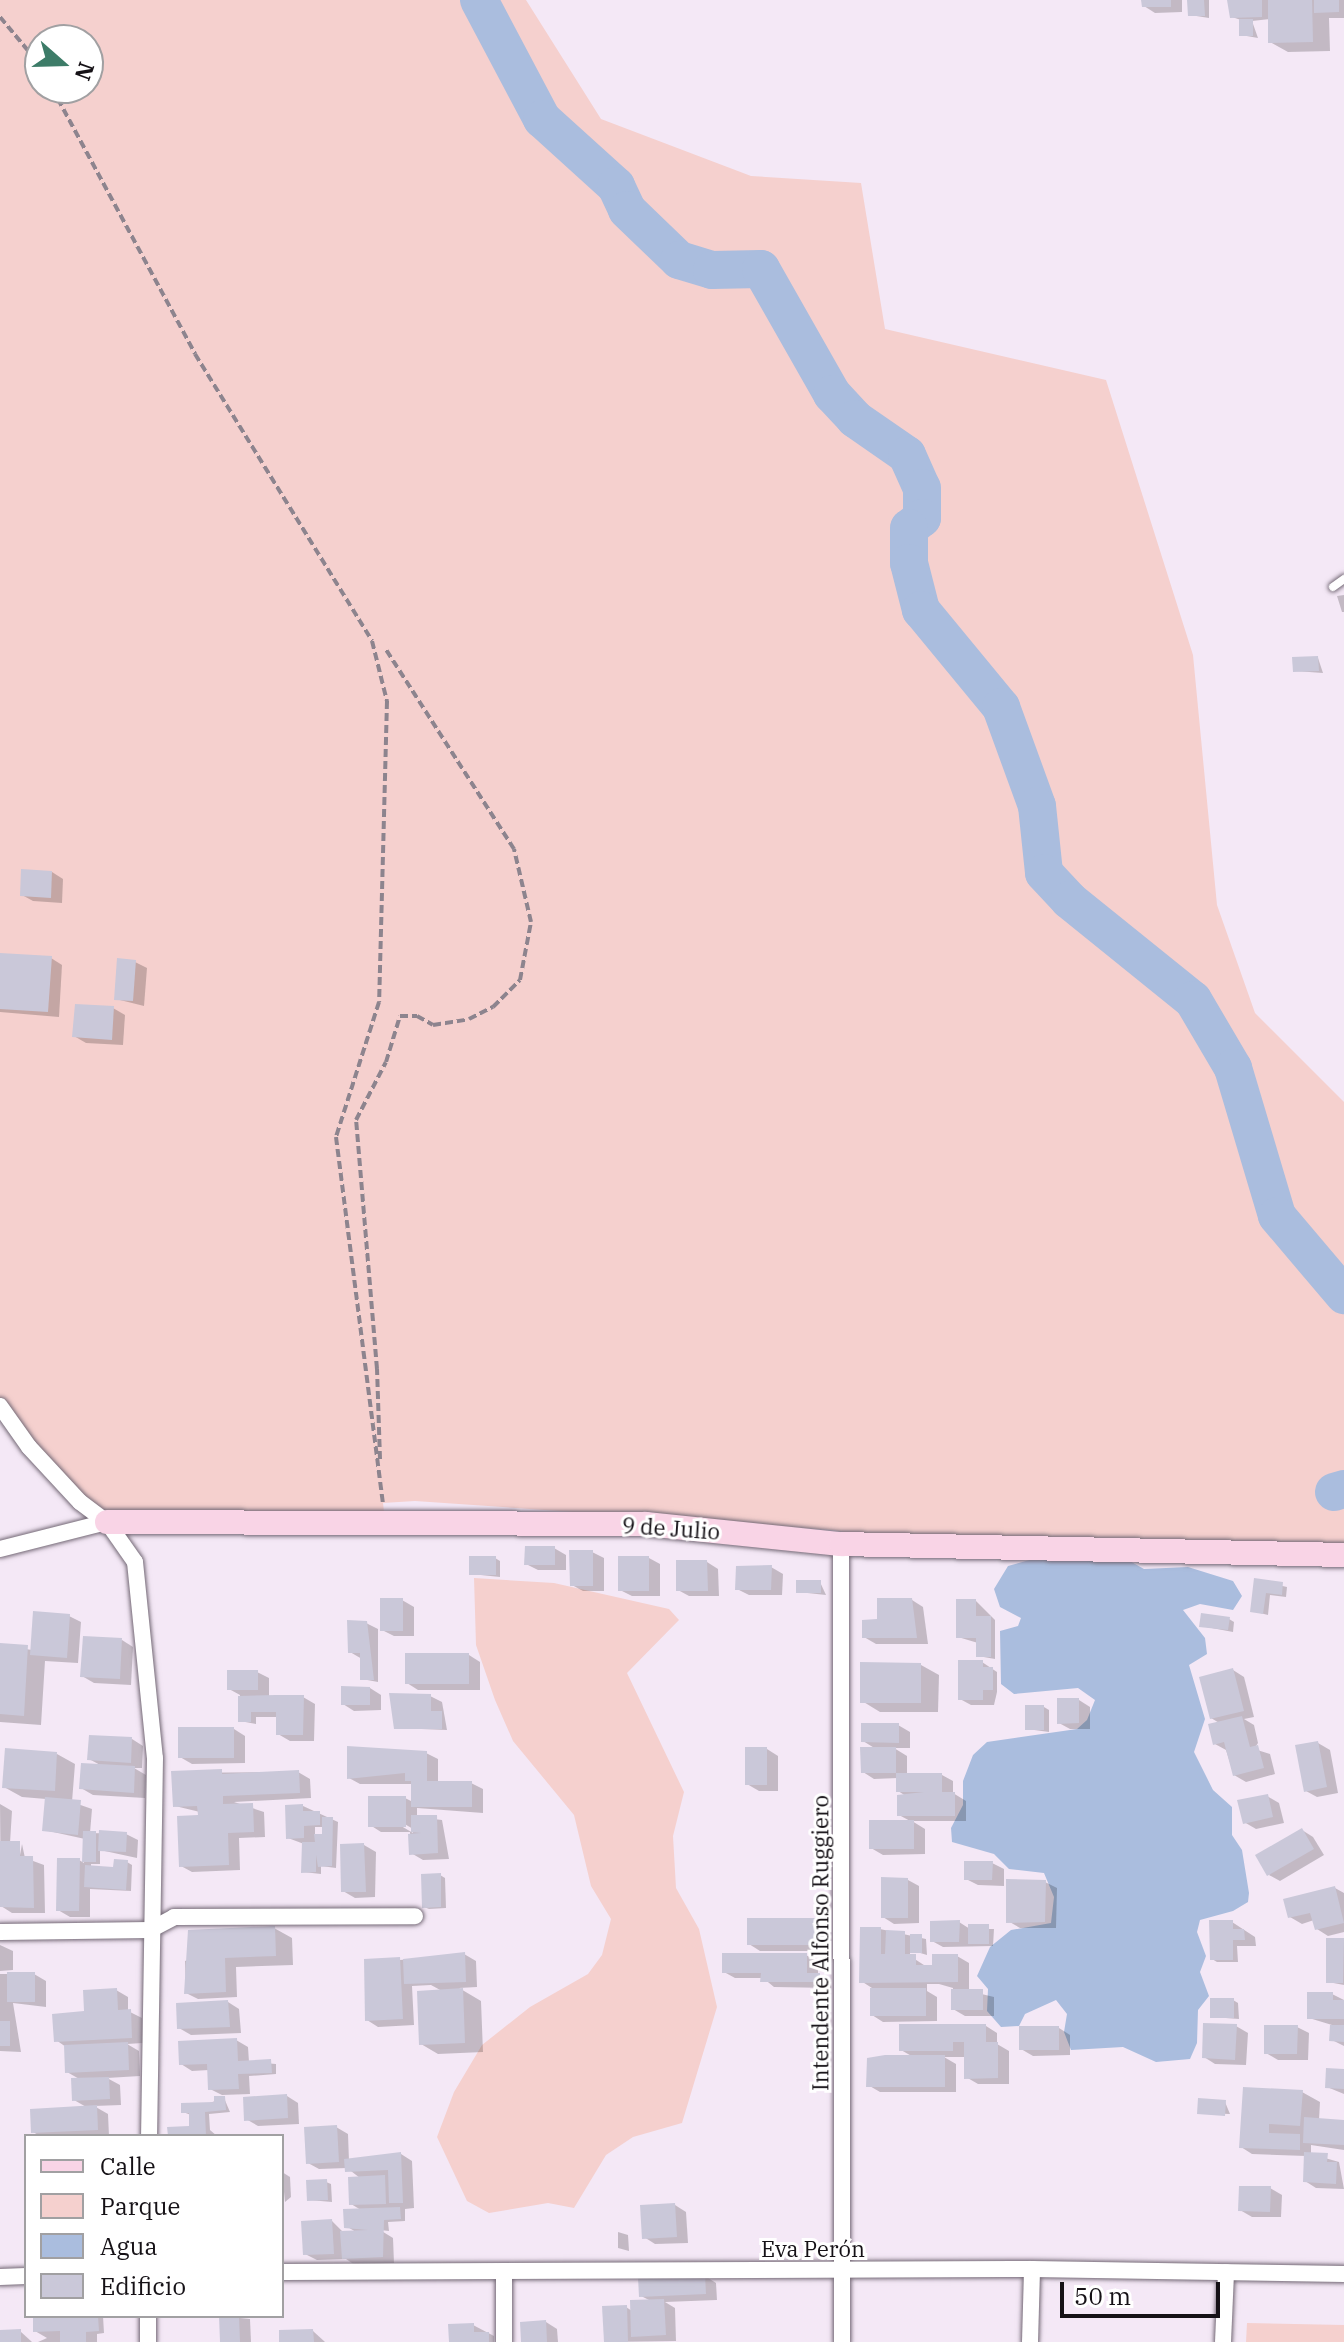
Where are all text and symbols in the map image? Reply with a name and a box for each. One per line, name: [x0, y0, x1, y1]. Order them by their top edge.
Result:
north arrow: [24, 24, 104, 104]
text: N: [69, 59, 102, 85]
street label: 9 de Julio: [621, 1511, 721, 1545]
street label: Intendente Alfonso Ruggiero: [807, 1795, 833, 2091]
legend: [24, 2134, 284, 2318]
text: Calle: [100, 2150, 156, 2182]
text: Parque: [100, 2190, 180, 2222]
text: Agua: [100, 2230, 157, 2262]
street label: Eva Perón: [761, 2236, 865, 2262]
scale bar: [1064, 2266, 1224, 2316]
text: Edificio: [100, 2270, 186, 2302]
text: 50 m: [1074, 2280, 1131, 2312]

